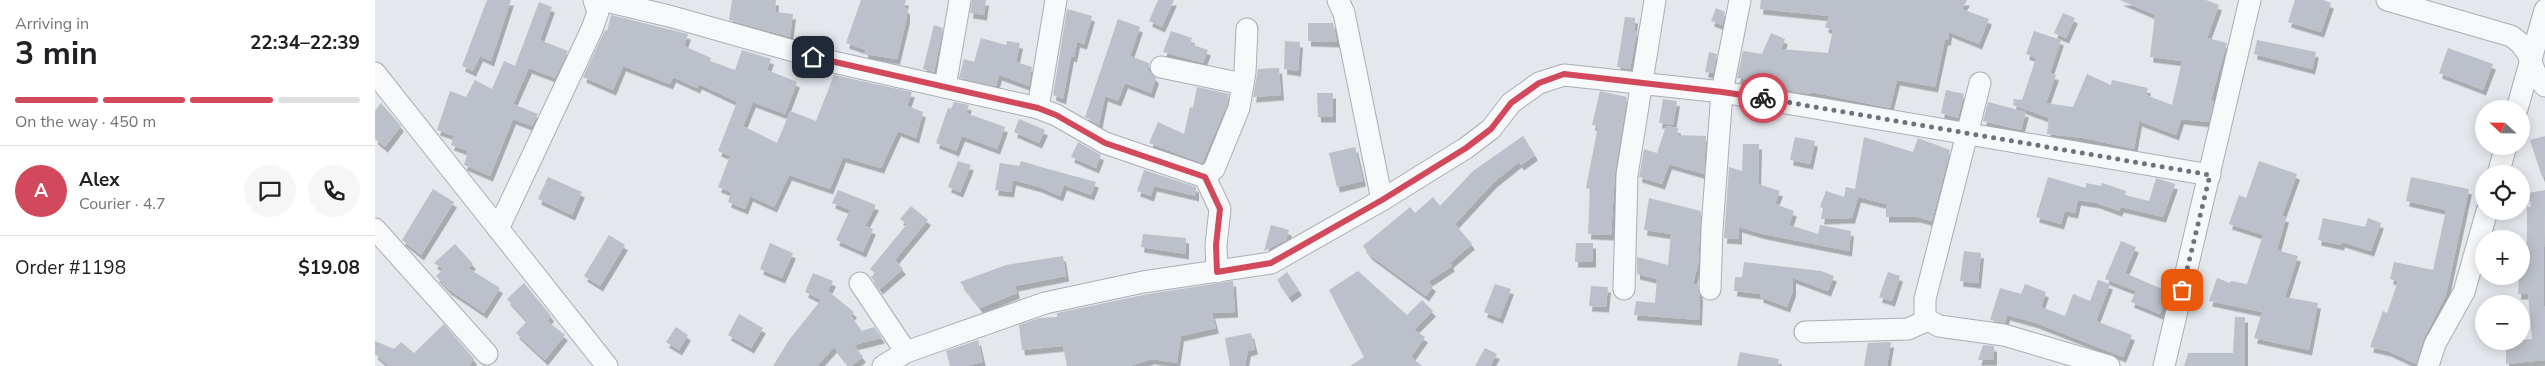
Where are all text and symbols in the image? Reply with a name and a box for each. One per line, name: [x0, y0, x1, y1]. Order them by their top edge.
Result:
text: Arriving in: [15, 13, 89, 35]
text: 22:34–22:39: [250, 30, 360, 56]
text: 3 min: [15, 32, 98, 75]
pin: [792, 36, 834, 78]
icon: home: [799, 43, 827, 71]
courier: [1738, 73, 1788, 123]
icon: bike: [1749, 84, 1777, 112]
north arrow: [2475, 100, 2530, 155]
map controls: [2475, 100, 2530, 350]
text: On the way · 450 m: [15, 111, 156, 133]
button: chat: [244, 165, 296, 217]
button: phone: [308, 165, 360, 217]
button: locate: [2475, 165, 2530, 220]
text: Alex: [79, 167, 120, 193]
text: A: [34, 178, 48, 204]
text: Courier · 4.7: [79, 193, 165, 215]
button: +: [2475, 230, 2530, 285]
text: Order #1198: [15, 255, 126, 281]
text: $19.08: [298, 255, 360, 281]
pin: [2161, 269, 2203, 311]
icon: bag: [2168, 276, 2196, 304]
button: −: [2475, 295, 2530, 350]

